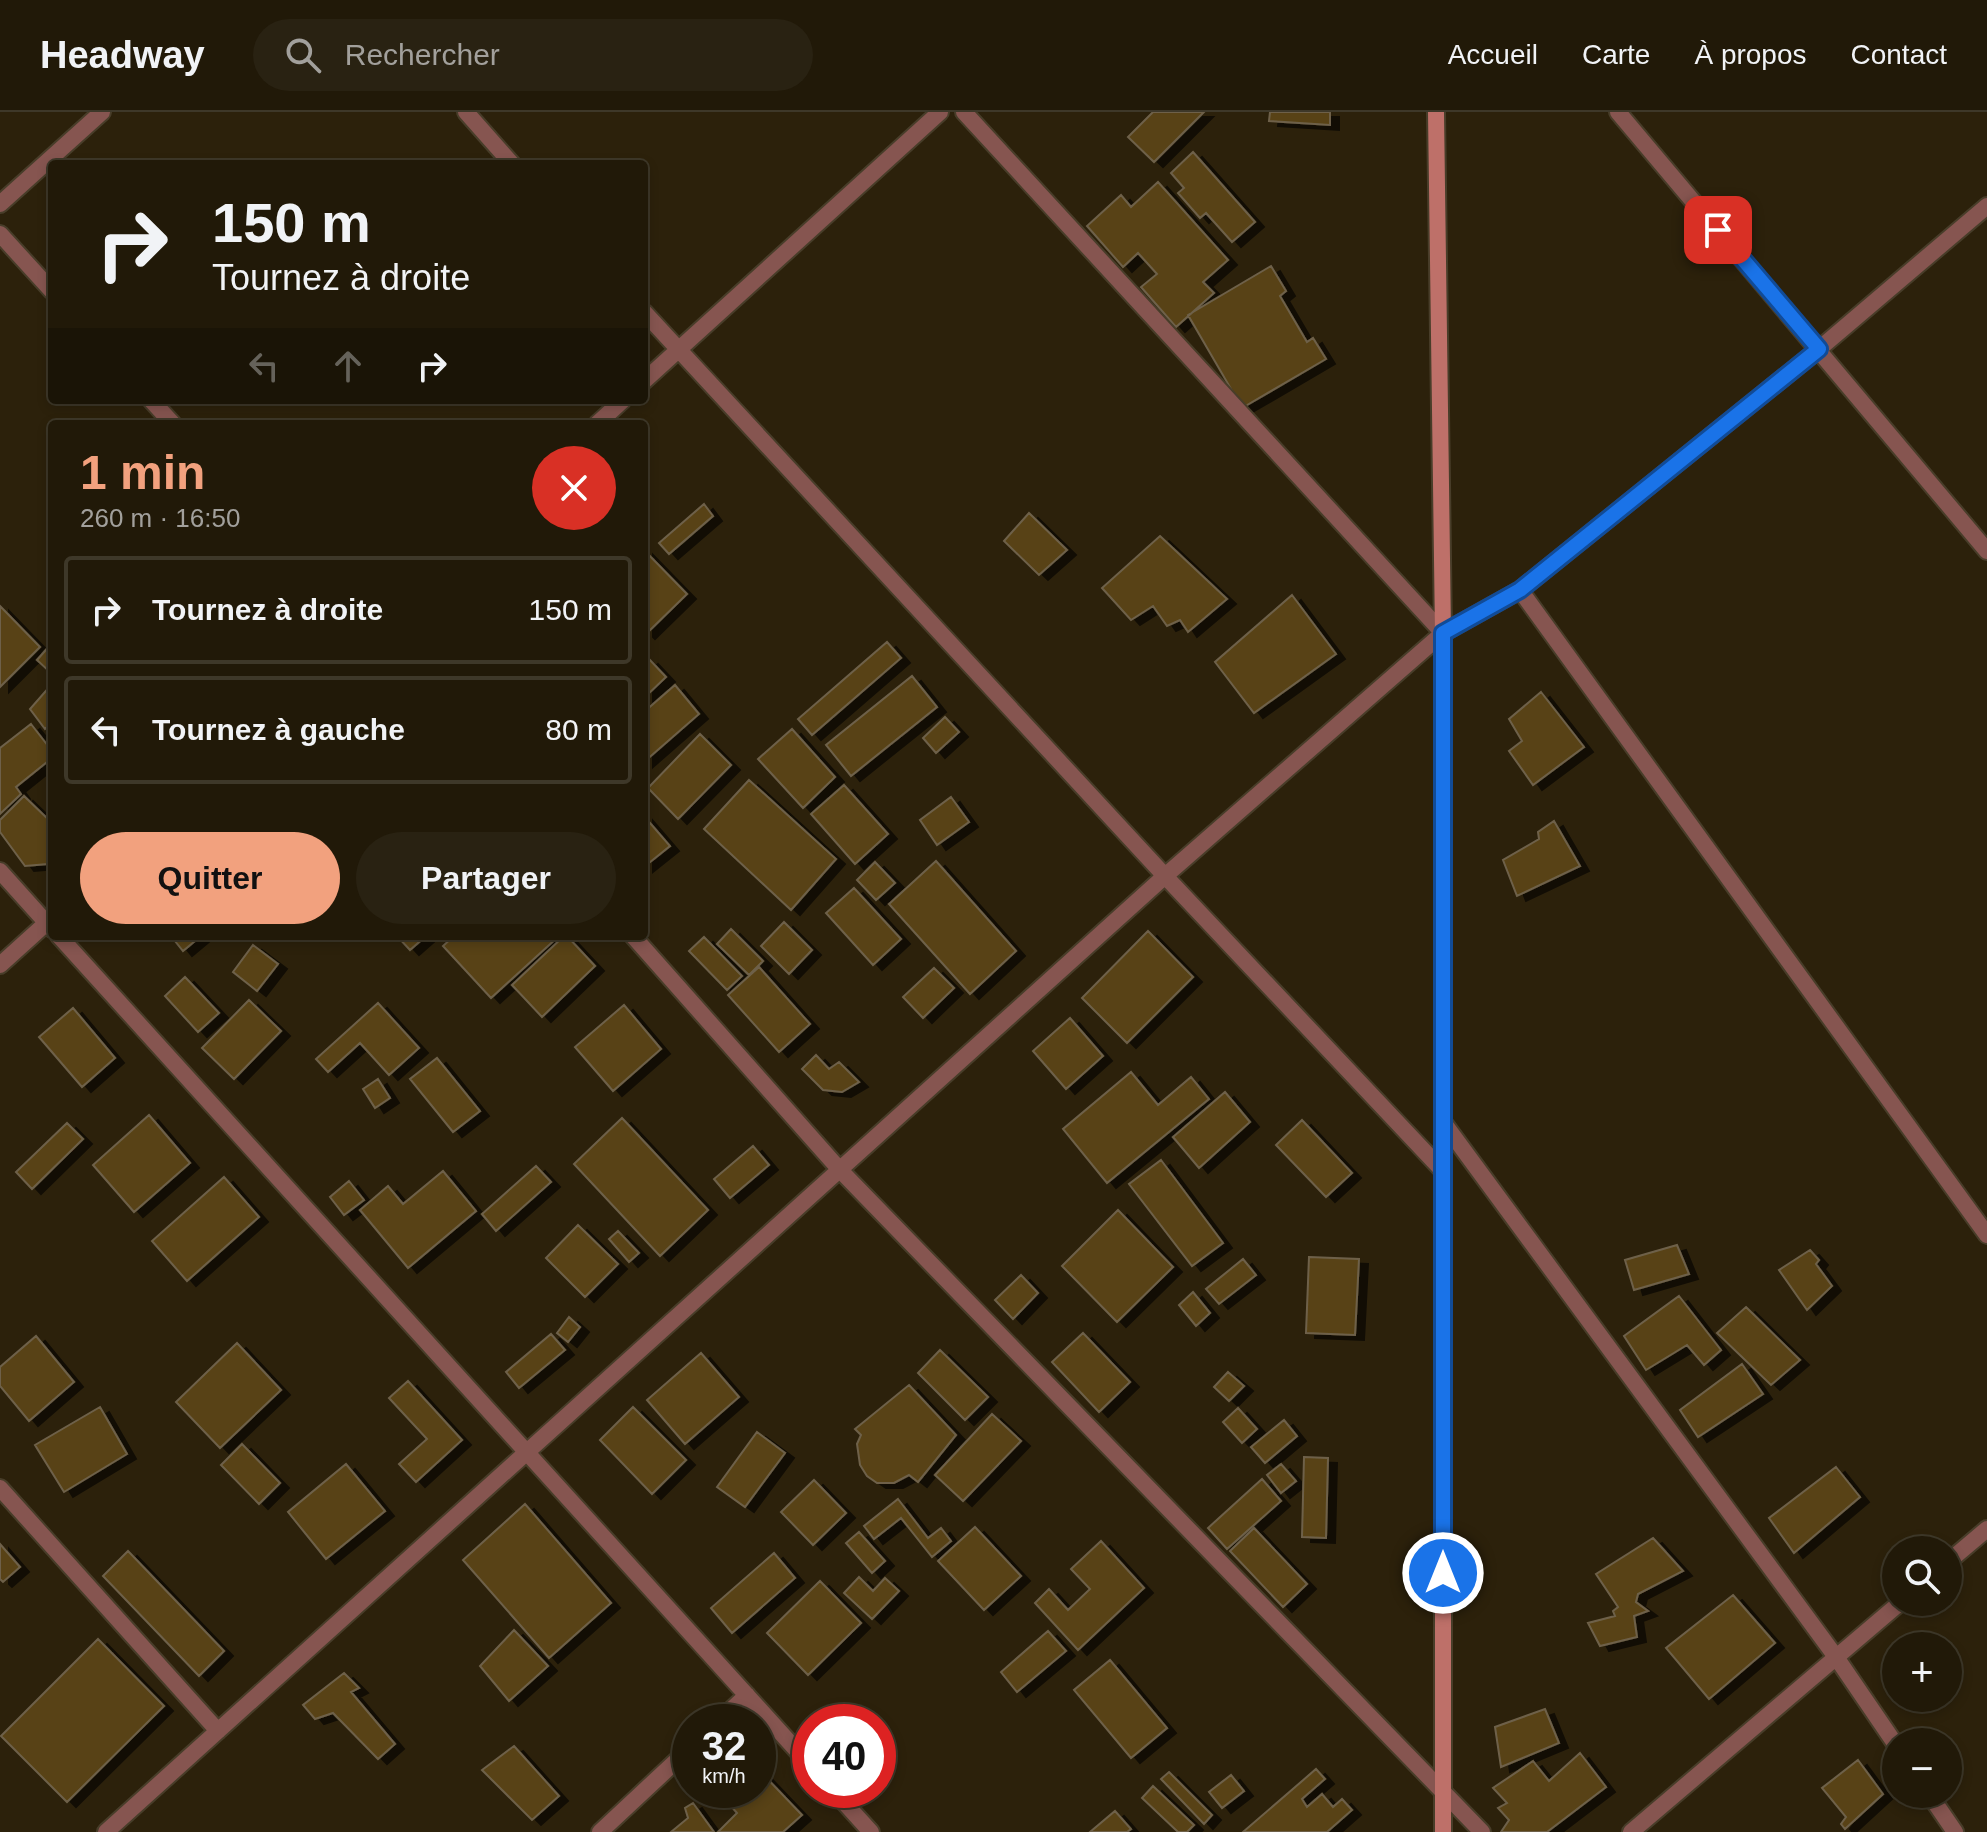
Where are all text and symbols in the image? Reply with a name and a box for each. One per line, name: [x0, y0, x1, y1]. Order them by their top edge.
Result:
search box: [253, 19, 813, 91]
icon: search: [281, 33, 325, 77]
text: Headway: [40, 34, 205, 76]
text: Rechercher: [345, 38, 500, 71]
text: Accueil: [1448, 39, 1538, 70]
text: Carte: [1582, 39, 1650, 70]
text: À propos: [1694, 39, 1807, 70]
text: Contact: [1851, 39, 1947, 70]
text: 150 m: [212, 191, 371, 254]
icon: right: [80, 192, 184, 296]
pin: [1684, 196, 1752, 264]
icon: arrive: [1696, 208, 1740, 252]
text: Tournez à droite: [212, 257, 470, 298]
icon: left: [242, 344, 286, 388]
icon: ahead: [326, 344, 370, 388]
icon: right: [410, 344, 454, 388]
text: 1 min: [80, 446, 205, 499]
button: close: [532, 446, 616, 530]
text: 260 m · 16:50: [80, 503, 240, 533]
icon: right: [84, 588, 128, 632]
text: Tournez à droite: [152, 593, 383, 626]
text: 150 m: [529, 593, 612, 626]
icon: left: [84, 708, 128, 752]
text: Tournez à gauche: [152, 713, 405, 746]
text: 80 m: [545, 713, 612, 746]
button: Quitter: [80, 832, 340, 924]
button: Partager: [356, 832, 616, 924]
position arrow: [1401, 1531, 1485, 1615]
map controls: [1882, 1536, 1962, 1808]
button: search: [1882, 1536, 1962, 1616]
button: +: [1882, 1632, 1962, 1712]
speed limit sign: 40: [792, 1704, 896, 1808]
text: 32: [702, 1724, 746, 1768]
button: −: [1882, 1728, 1962, 1808]
text: km/h: [702, 1765, 746, 1787]

